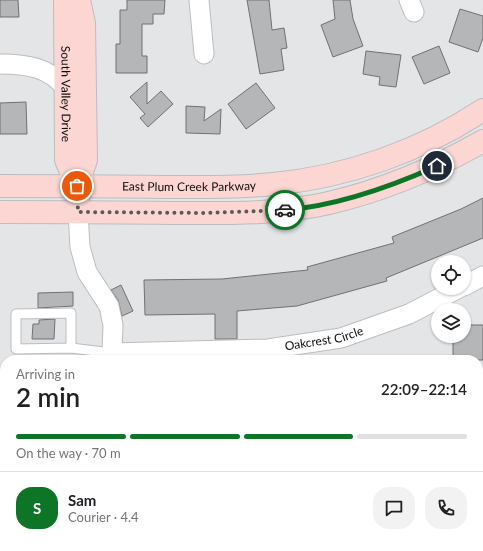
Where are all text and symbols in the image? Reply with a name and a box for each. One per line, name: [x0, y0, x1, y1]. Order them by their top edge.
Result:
street label: South Valley Drive: [58, 46, 74, 142]
pin: [420, 149, 454, 183]
icon: home: [426, 155, 448, 177]
pin: [60, 169, 94, 203]
icon: bag: [66, 175, 88, 197]
street label: East Plum Creek Parkway: [122, 177, 257, 194]
courier: [265, 190, 305, 230]
icon: car: [274, 199, 296, 221]
map controls: [431, 255, 471, 343]
button: locate: [431, 255, 471, 295]
button: layers: [431, 303, 471, 343]
street label: Oakcrest Circle: [284, 323, 365, 353]
text: Arriving in: [16, 366, 75, 382]
text: 22:09–22:14: [381, 380, 467, 398]
text: 2 min: [16, 381, 80, 413]
text: On the way · 70 m: [16, 445, 121, 461]
button: chat: [373, 487, 415, 529]
button: phone: [425, 487, 467, 529]
text: Sam: [68, 491, 96, 509]
text: S: [33, 499, 41, 517]
text: Courier · 4.4: [68, 509, 139, 525]

